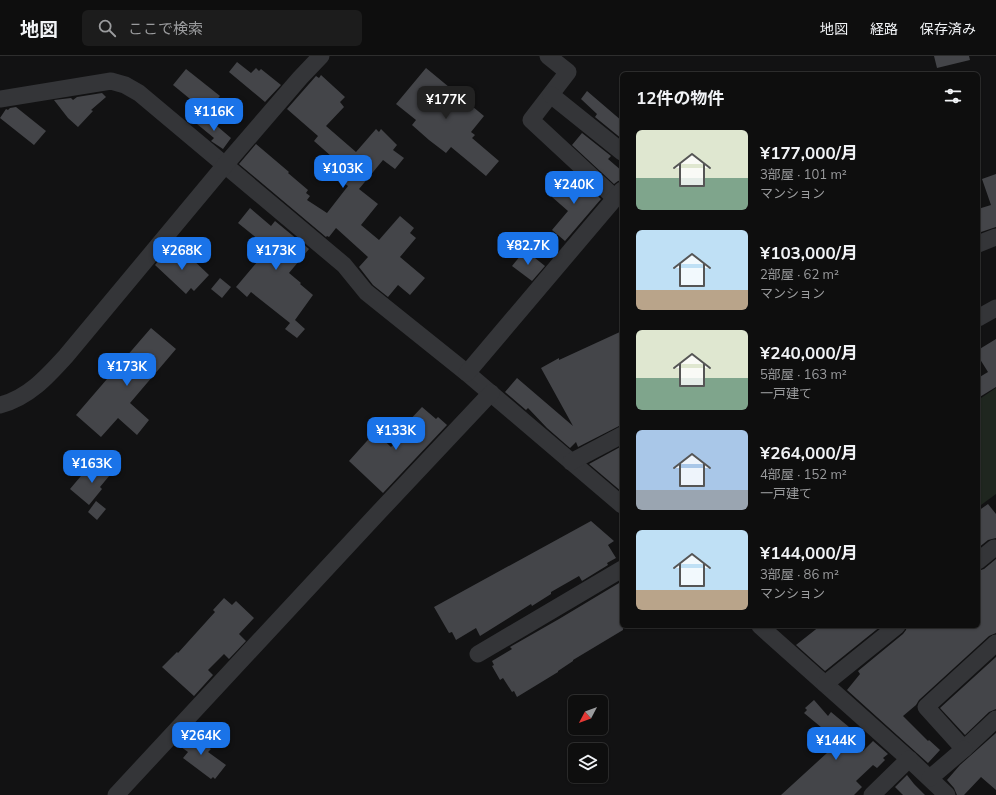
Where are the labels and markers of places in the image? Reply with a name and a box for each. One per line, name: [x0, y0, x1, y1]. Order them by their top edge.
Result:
pin: ¥177K: [418, 86, 474, 120]
pin: ¥116K: [186, 98, 242, 132]
pin: ¥103K: [315, 155, 371, 189]
pin: ¥240K: [546, 171, 602, 205]
pin: ¥82.7K: [495, 232, 561, 266]
pin: ¥268K: [154, 237, 210, 271]
pin: ¥173K: [248, 237, 304, 271]
pin: ¥173K: [99, 353, 155, 387]
pin: ¥133K: [368, 417, 424, 451]
pin: ¥163K: [64, 450, 120, 484]
pin: ¥264K: [173, 722, 229, 756]
pin: ¥144K: [808, 727, 864, 761]

